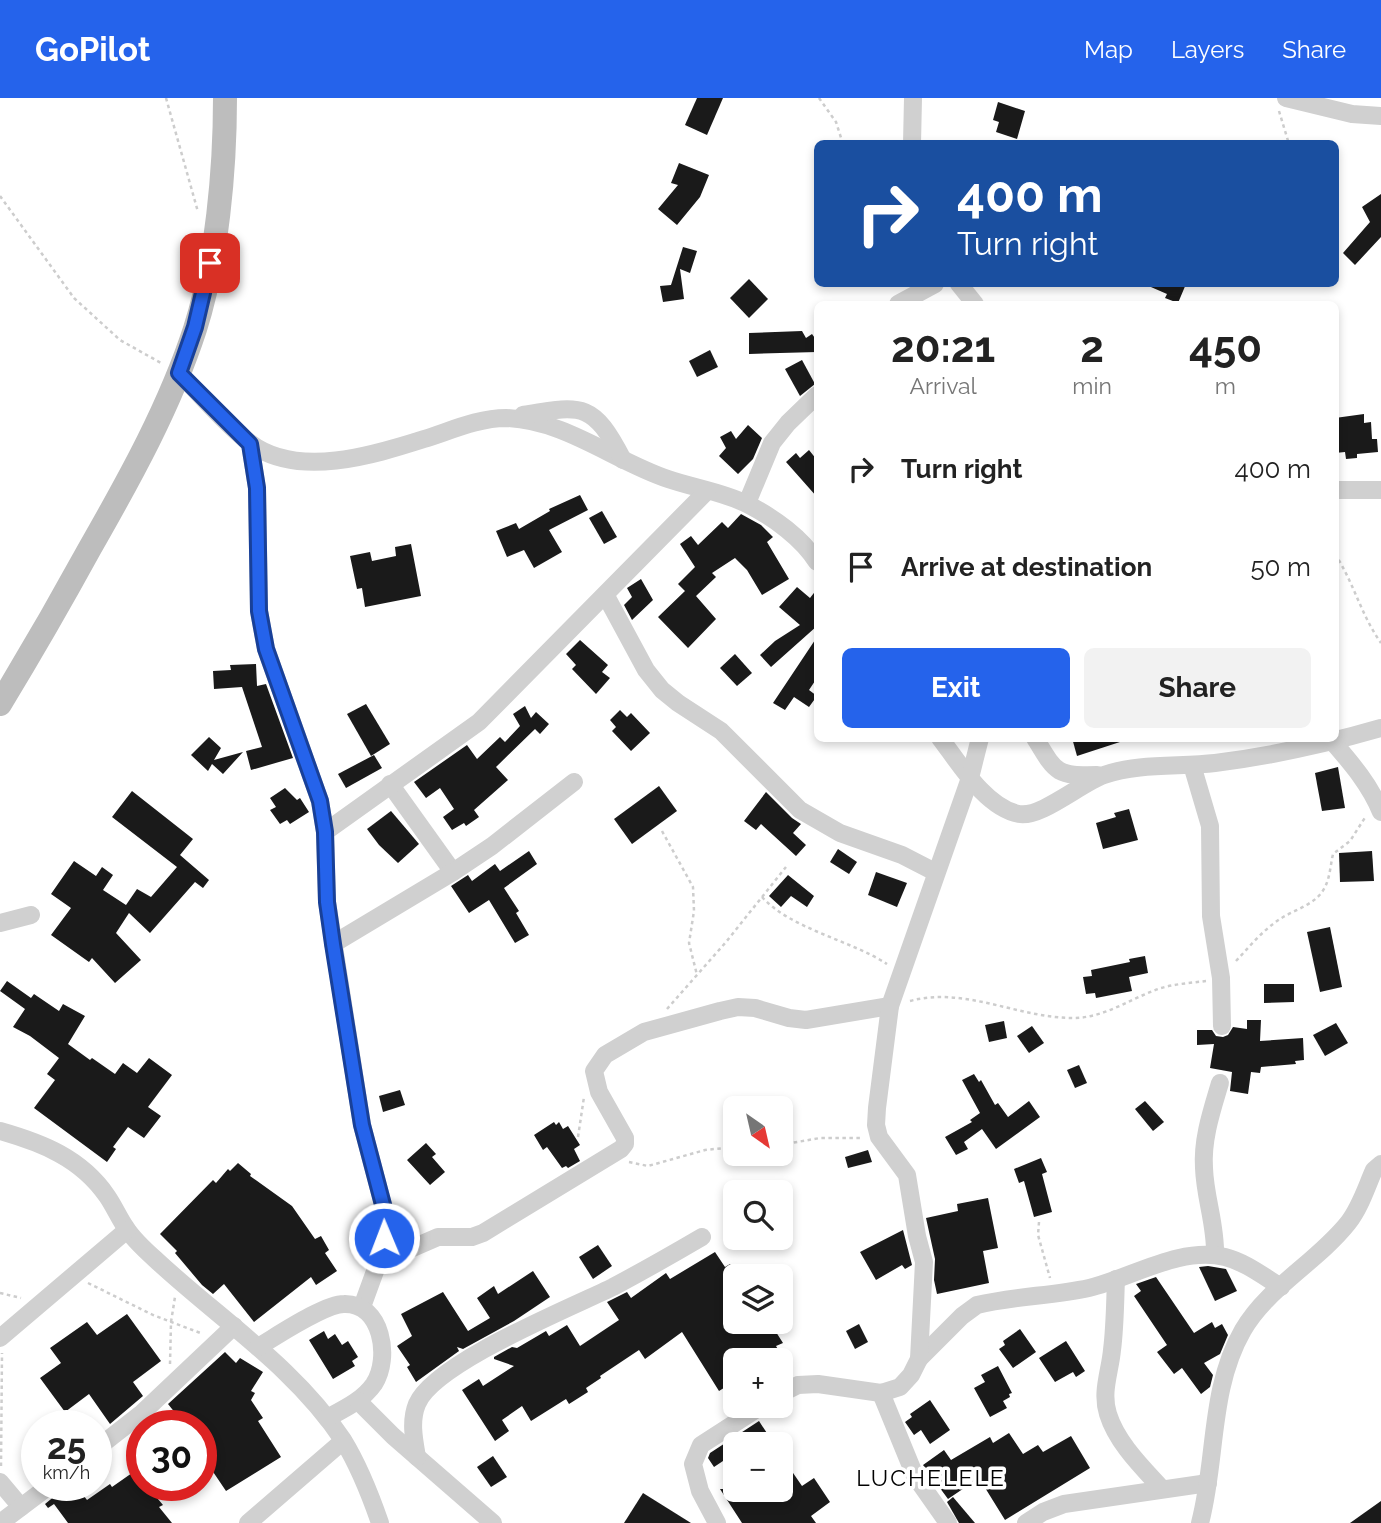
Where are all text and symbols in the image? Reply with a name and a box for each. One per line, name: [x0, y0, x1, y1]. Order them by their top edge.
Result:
text: GoPilot: [35, 30, 150, 69]
text: Map: [1084, 35, 1133, 64]
text: Layers: [1171, 35, 1244, 64]
text: Share: [1282, 35, 1346, 64]
text: 400 m: [957, 166, 1103, 223]
icon: right: [842, 168, 933, 259]
text: Turn right: [957, 225, 1098, 262]
pin: [180, 233, 240, 293]
icon: arrive: [191, 244, 229, 282]
text: 20:21: [891, 323, 995, 372]
text: 2: [1080, 323, 1104, 372]
text: 450: [1189, 323, 1262, 372]
text: Arrival: [909, 372, 977, 399]
text: min: [1072, 372, 1112, 399]
text: m: [1215, 372, 1236, 399]
icon: right: [842, 450, 880, 488]
text: Turn right: [901, 454, 1022, 484]
text: 400 m: [1234, 454, 1311, 484]
icon: arrive: [842, 548, 880, 586]
text: Arrive at destination: [901, 552, 1152, 582]
text: 50 m: [1250, 552, 1311, 582]
button: Exit: [842, 648, 1070, 728]
button: Share: [1084, 648, 1311, 728]
north arrow: [723, 1096, 793, 1166]
map controls: [723, 1096, 793, 1502]
button: search: [723, 1180, 793, 1250]
position arrow: [347, 1201, 421, 1275]
button: layers: [723, 1264, 793, 1334]
button: +: [723, 1348, 793, 1418]
speed limit sign: 30: [126, 1410, 217, 1501]
text: 25: [47, 1426, 86, 1467]
button: −: [723, 1432, 793, 1502]
text: km/h: [43, 1462, 90, 1483]
district label: LUCHELELE: [856, 1464, 1006, 1491]

